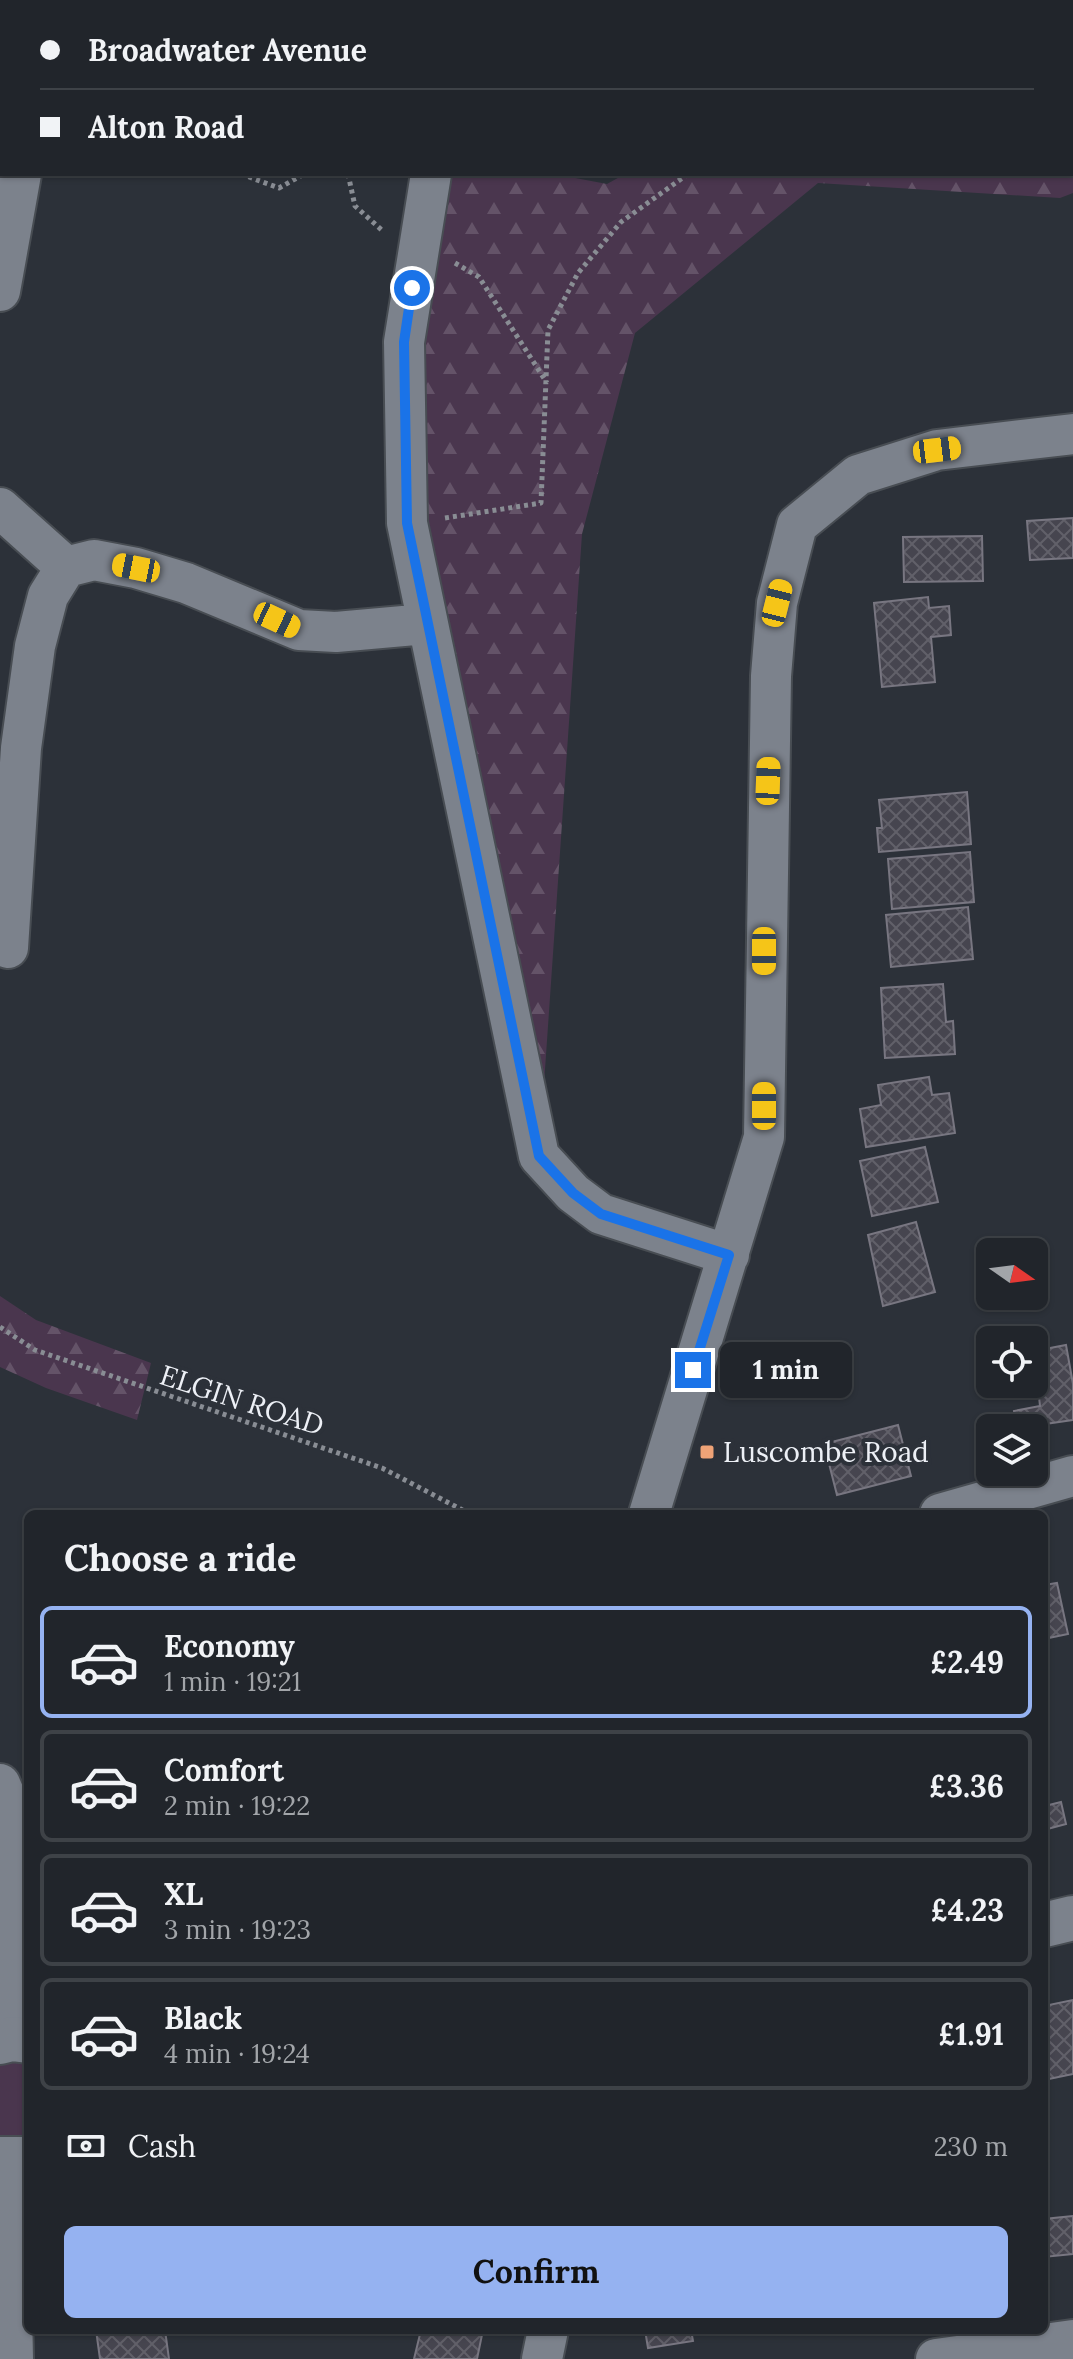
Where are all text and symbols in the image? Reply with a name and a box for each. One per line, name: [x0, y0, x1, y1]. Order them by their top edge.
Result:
text: Broadwater Avenue: [88, 31, 367, 69]
text: Alton Road: [88, 108, 244, 146]
route start: [394, 270, 430, 306]
car: [912, 435, 962, 465]
car: [110, 552, 162, 584]
car: [760, 577, 794, 629]
car: [250, 599, 304, 641]
car: [755, 757, 781, 805]
car: [752, 927, 776, 975]
car: [752, 1082, 776, 1130]
north arrow: [976, 1238, 1048, 1310]
map controls: [976, 1238, 1048, 1486]
button: locate: [976, 1326, 1048, 1398]
callout: 1 min: [721, 1342, 853, 1398]
route end: [675, 1352, 711, 1388]
text: 1 min: [753, 1353, 819, 1386]
street label: ELGIN ROAD: [155, 1357, 329, 1443]
button: layers: [976, 1414, 1048, 1486]
place label: Luscombe Road: [723, 1434, 929, 1470]
marker: Luscombe Road: [698, 1443, 716, 1461]
text: Choose a ride: [64, 1535, 296, 1581]
icon: car: [68, 1626, 140, 1698]
text: Economy: [164, 1627, 295, 1665]
text: £2.49: [930, 1643, 1004, 1681]
text: 1 min · 19:21: [164, 1665, 301, 1698]
icon: car: [68, 1750, 140, 1822]
text: Comfort: [164, 1751, 284, 1789]
text: £3.36: [929, 1767, 1004, 1805]
text: 2 min · 19:22: [164, 1789, 310, 1822]
icon: car: [68, 1874, 140, 1946]
text: XL: [164, 1875, 203, 1913]
text: £4.23: [931, 1891, 1004, 1929]
text: 3 min · 19:23: [164, 1913, 311, 1946]
icon: car: [68, 1998, 140, 2070]
text: Black: [164, 1999, 242, 2037]
text: £1.91: [938, 2015, 1004, 2053]
text: 4 min · 19:24: [164, 2037, 310, 2070]
icon: cash: [64, 2124, 108, 2168]
text: Cash: [128, 2127, 196, 2165]
text: 230 m: [934, 2130, 1008, 2163]
button: Confirm: [64, 2226, 1008, 2318]

